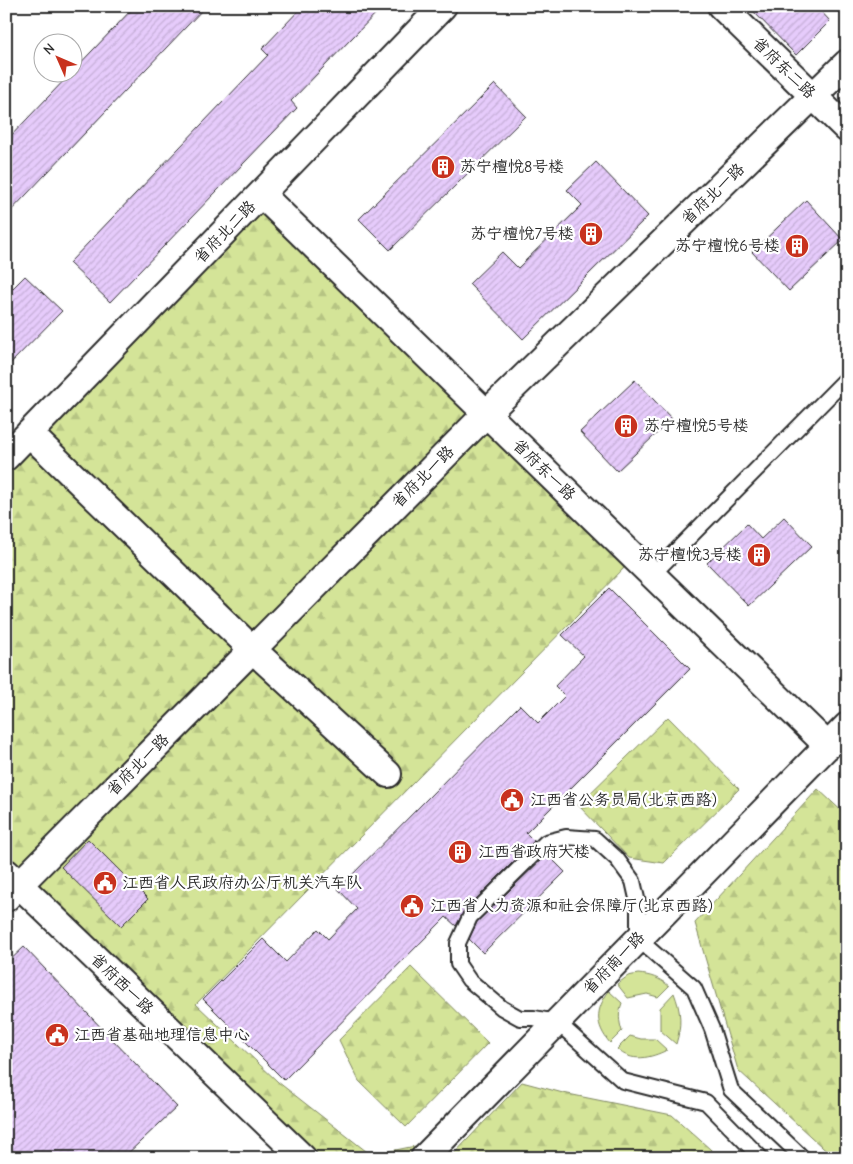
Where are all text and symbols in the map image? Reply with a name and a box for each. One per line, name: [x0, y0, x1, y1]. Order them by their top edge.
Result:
north arrow: [32, 32, 82, 82]
street label: 省府东二路: [749, 34, 819, 102]
text: N: [40, 40, 58, 58]
building icon: 苏宁檀悦8号楼: [430, 154, 456, 180]
place label: 苏宁檀悦8号楼: [460, 158, 564, 176]
street label: 省府北一路: [678, 160, 748, 228]
street label: 省府北二路: [191, 197, 259, 267]
building icon: 苏宁檀悦7号楼: [578, 221, 604, 247]
place label: 苏宁檀悦7号楼: [470, 225, 574, 243]
building icon: 苏宁檀悦6号楼: [784, 233, 810, 259]
place label: 苏宁檀悦6号楼: [675, 237, 780, 255]
building icon: 苏宁檀悦5号楼: [613, 413, 639, 439]
place label: 苏宁檀悦5号楼: [644, 417, 749, 435]
street label: 省府东一路: [509, 436, 579, 504]
street label: 省府北一路: [388, 442, 458, 512]
building icon: 苏宁檀悦3号楼: [746, 542, 772, 568]
place label: 苏宁檀悦3号楼: [638, 546, 742, 564]
street label: 省府北一路: [103, 730, 173, 800]
public building icon: 江西省公务员局(北京西路): [499, 787, 525, 813]
place label: 江西省公务员局(北京西路): [530, 791, 717, 809]
building icon: 江西省政府大楼: [447, 839, 473, 865]
place label: 江西省政府大楼: [478, 843, 590, 861]
public building icon: 江西省人民政府办公厅机关汽车队: [92, 870, 118, 896]
place label: 江西省人民政府办公厅机关汽车队: [122, 874, 362, 892]
public building icon: 江西省人力资源和社会保障厅(北京西路): [399, 893, 425, 919]
place label: 江西省人力资源和社会保障厅(北京西路): [430, 897, 713, 915]
street label: 省府南一路: [580, 928, 648, 998]
street label: 省府西一路: [87, 950, 157, 1018]
public building icon: 江西省基础地理信息中心: [44, 1022, 70, 1048]
place label: 江西省基础地理信息中心: [74, 1026, 250, 1044]

